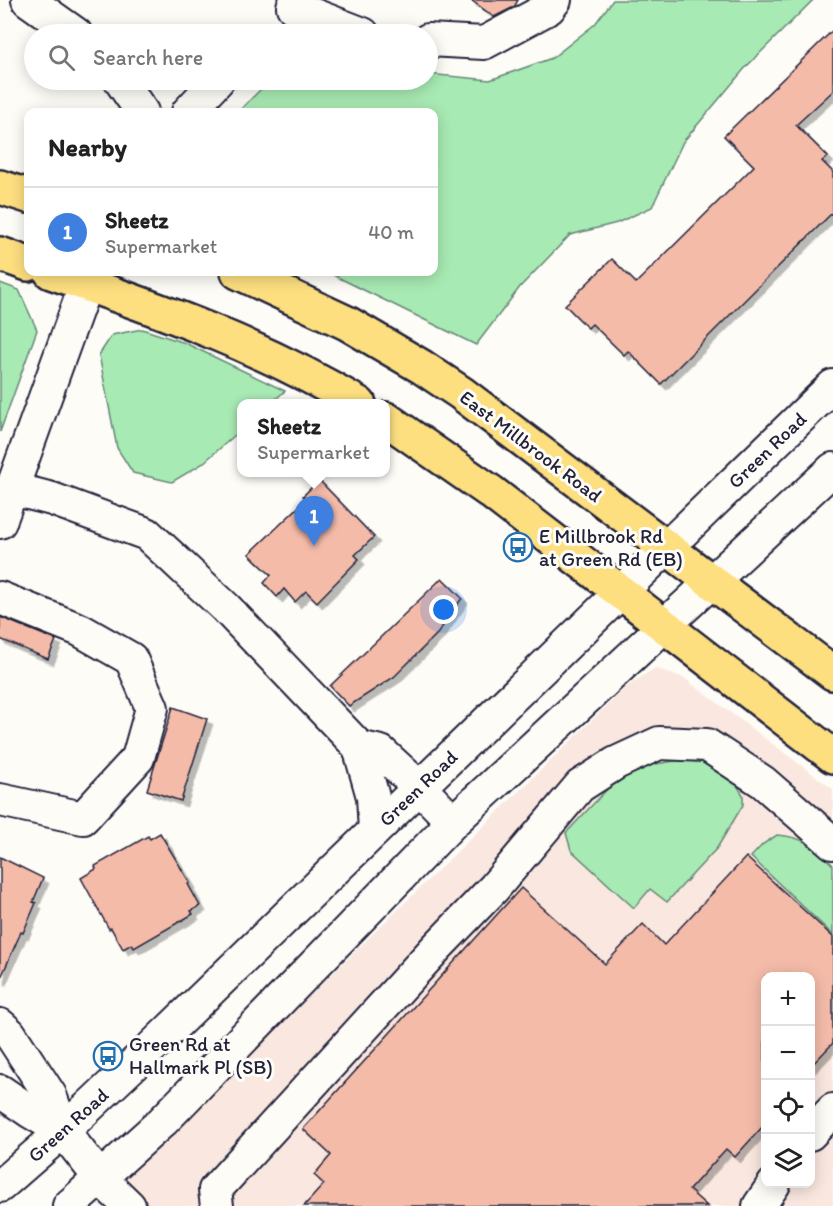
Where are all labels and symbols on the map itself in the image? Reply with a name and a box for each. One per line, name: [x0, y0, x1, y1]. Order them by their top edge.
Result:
street label: East Millbrook Road: [455, 385, 607, 507]
street label: Green Road: [723, 407, 811, 493]
pin: 1: [294, 496, 334, 546]
place label: E Millbrook Rd at Green Rd (EB): [539, 524, 683, 571]
bus stop icon: E Millbrook Rd at Green Rd (EB): [502, 531, 534, 563]
your location: [429, 595, 458, 624]
street label: Green Road: [374, 745, 462, 831]
place label: Green Rd at Hallmark Pl (SB): [129, 1032, 273, 1079]
bus stop icon: Green Rd at Hallmark Pl (SB): [92, 1040, 124, 1072]
street label: Green Road: [23, 1083, 113, 1167]

